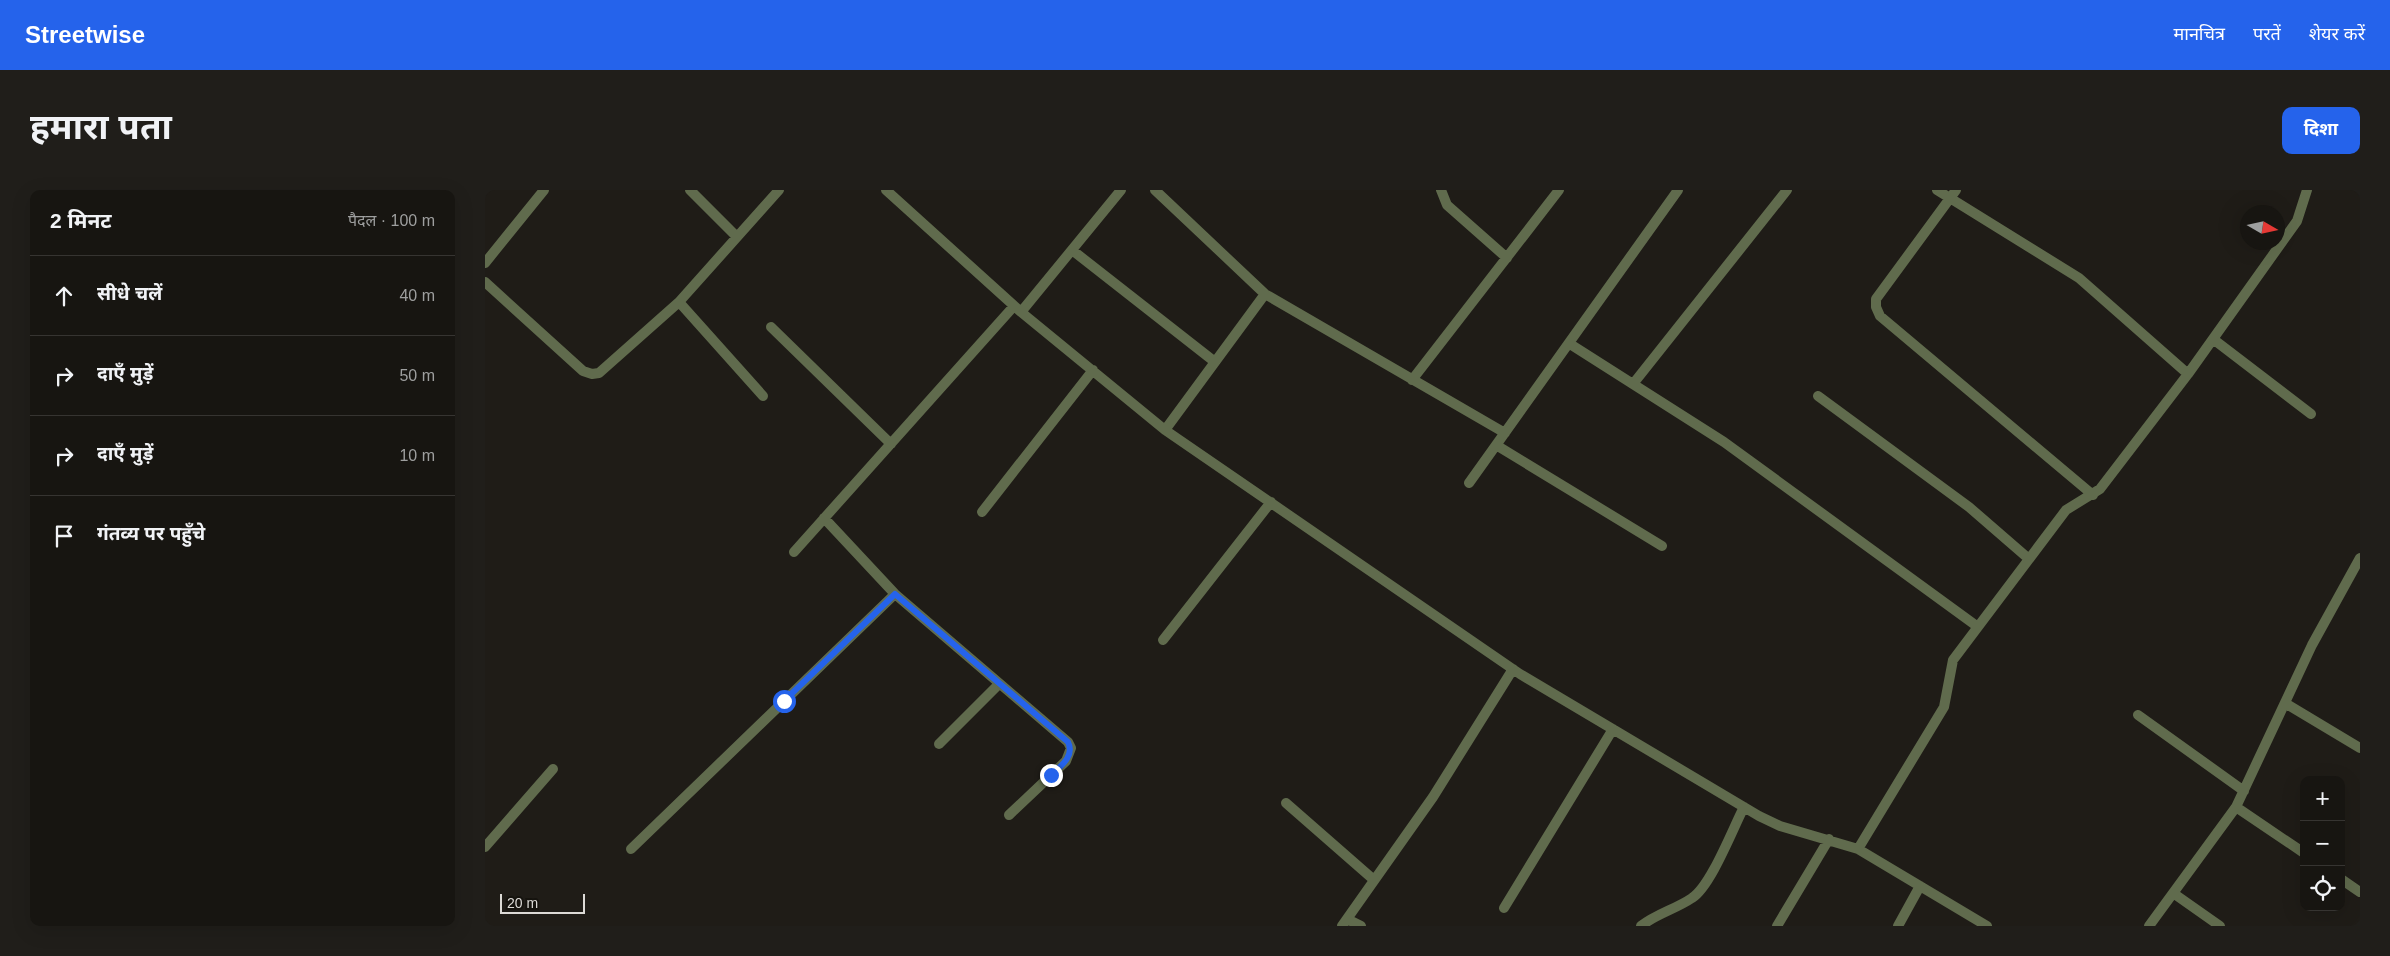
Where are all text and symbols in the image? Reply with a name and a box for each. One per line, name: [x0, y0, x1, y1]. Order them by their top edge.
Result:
text: Streetwise: [25, 21, 145, 48]
text: मानचित्र: [2173, 24, 2225, 44]
text: परतें: [2253, 24, 2281, 44]
text: शेयर करें: [2309, 24, 2365, 44]
text: हमारा पता: [30, 107, 172, 146]
button: दिशा: [2282, 107, 2360, 154]
north arrow: [2240, 205, 2285, 250]
text: 2 मिनट: [50, 209, 112, 232]
text: पैदल · 100 m: [348, 212, 435, 229]
icon: ahead: [50, 282, 78, 310]
text: सीधे चलें: [97, 283, 162, 304]
text: 40 m: [399, 287, 435, 304]
icon: right: [50, 362, 78, 390]
text: दाएँ मुड़ें: [97, 363, 153, 384]
text: 50 m: [399, 367, 435, 384]
icon: right: [50, 442, 78, 470]
text: दाएँ मुड़ें: [97, 443, 153, 464]
text: 10 m: [399, 447, 435, 464]
icon: arrive: [50, 522, 78, 550]
text: गंतव्य पर पहुँचे: [97, 523, 205, 544]
route start: [773, 690, 796, 713]
route end: [1040, 764, 1063, 787]
map controls: [2300, 776, 2345, 911]
button: +: [2300, 776, 2345, 821]
button: −: [2300, 821, 2345, 866]
button: locate: [2300, 866, 2345, 911]
scale bar: [500, 891, 585, 914]
text: 20 m: [507, 895, 538, 911]

